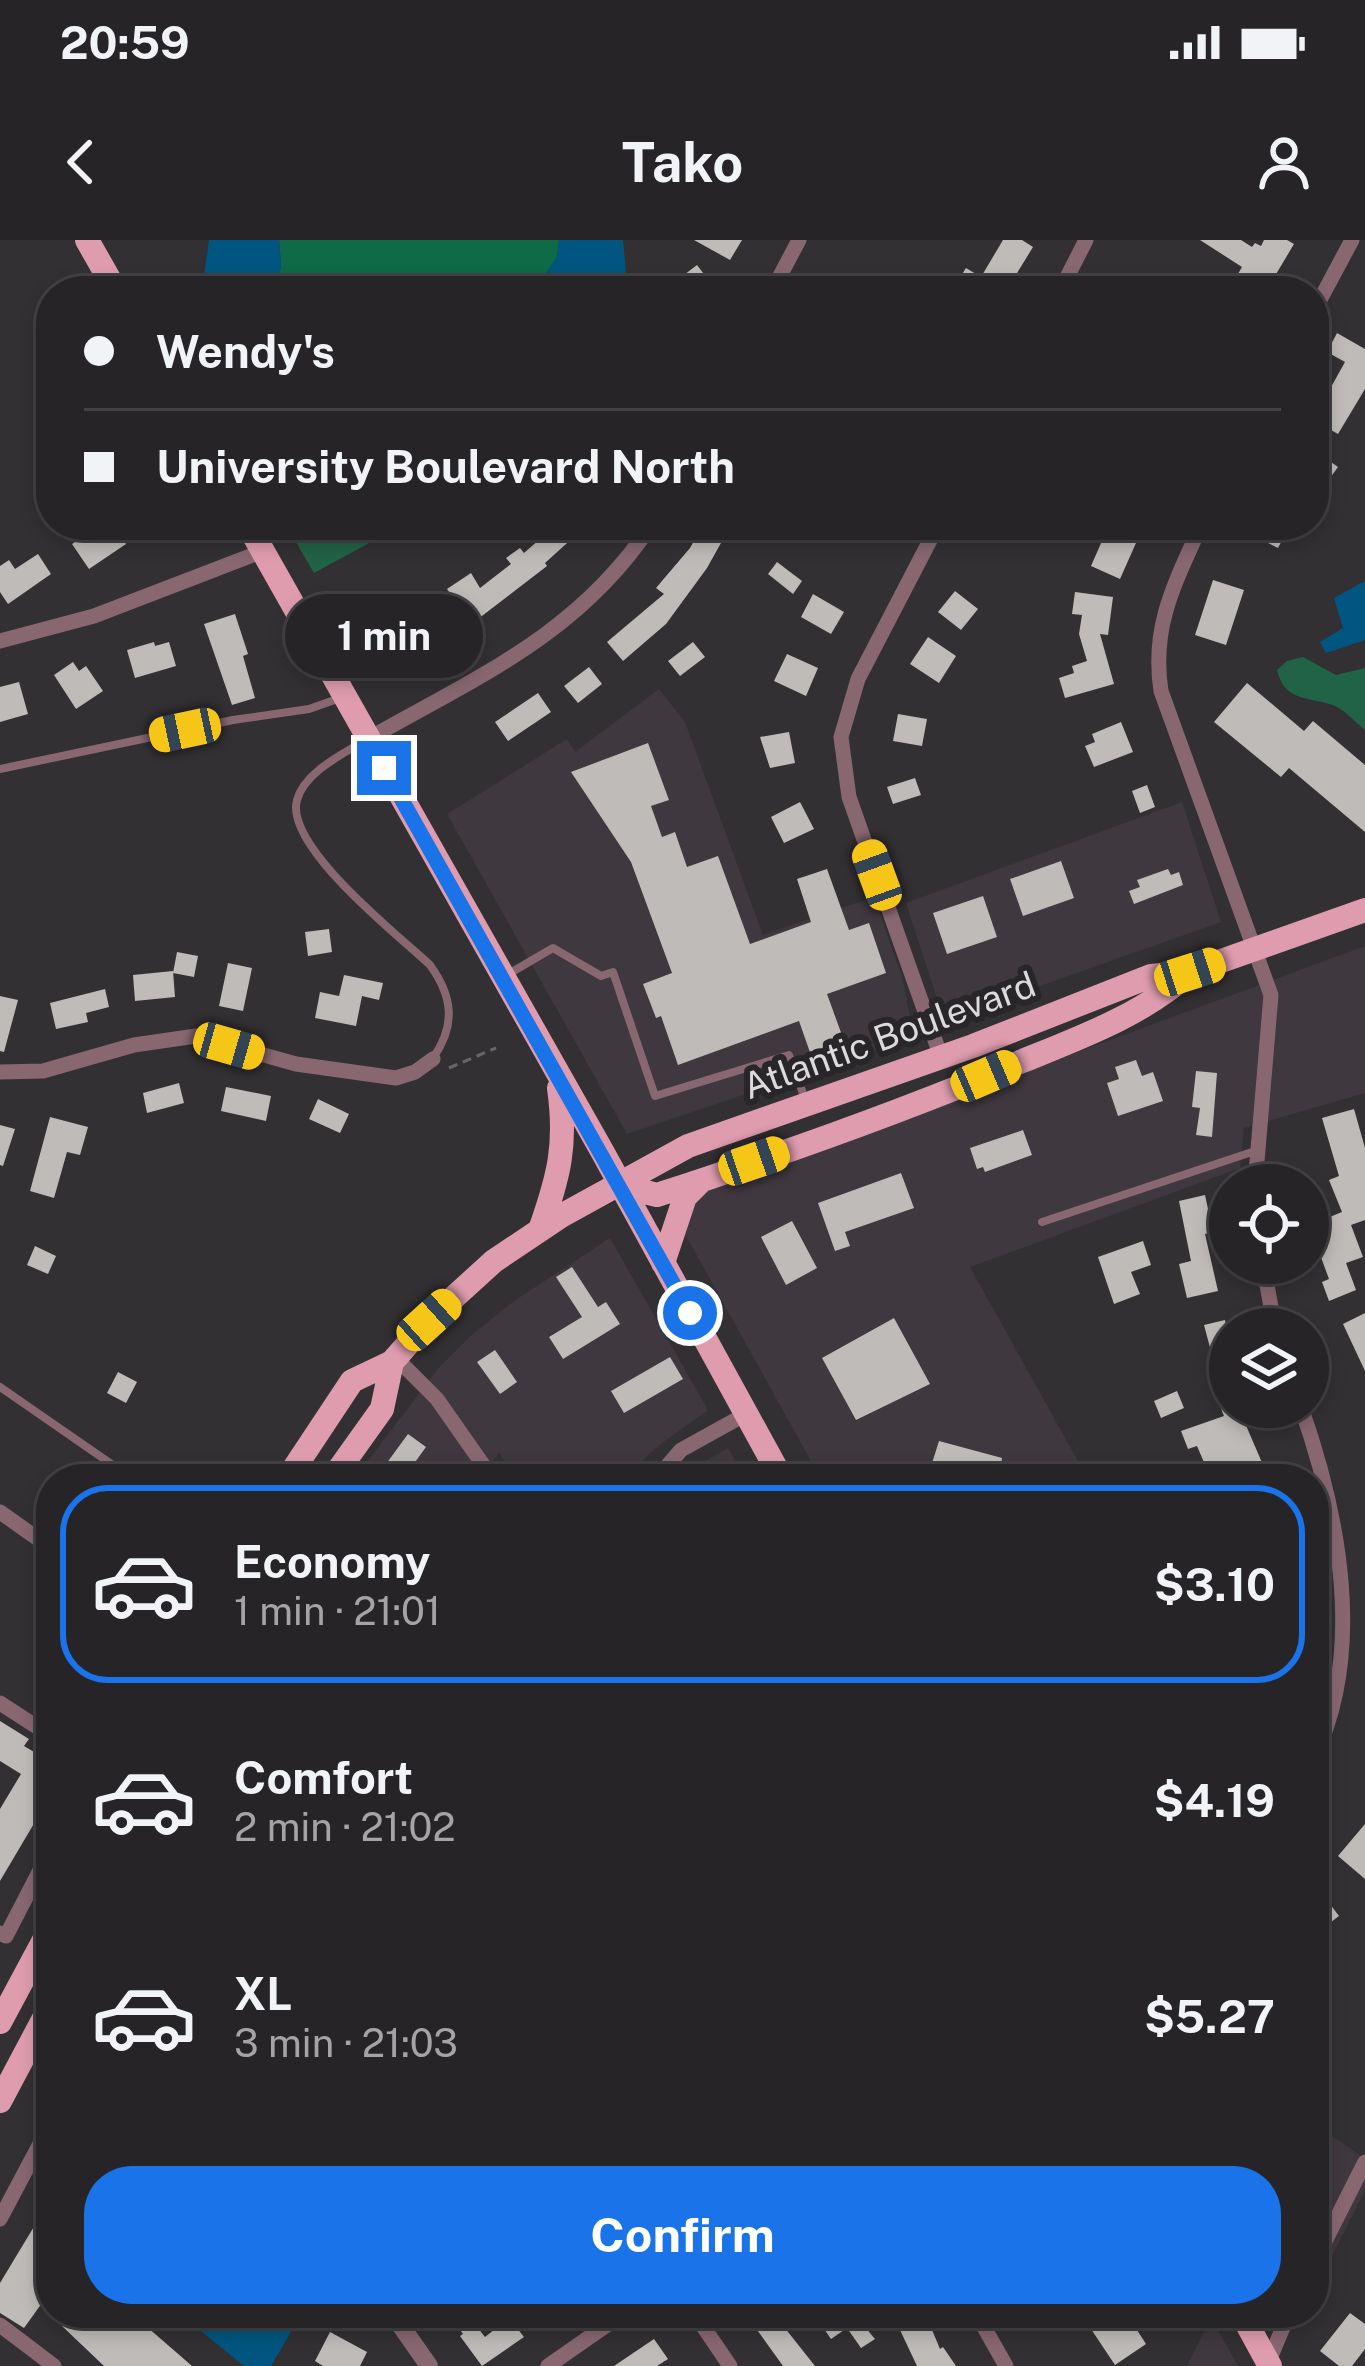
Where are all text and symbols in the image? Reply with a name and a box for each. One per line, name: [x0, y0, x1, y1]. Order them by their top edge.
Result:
text: 20:59: [60, 16, 190, 69]
icon: back: [48, 129, 114, 195]
icon: person: [1251, 129, 1317, 195]
text: Tako: [622, 131, 743, 194]
text: Wendy's: [156, 325, 335, 378]
text: University Boulevard North: [156, 440, 735, 493]
callout: 1 min: [285, 594, 483, 678]
text: 1 min: [337, 613, 431, 659]
car: [146, 705, 224, 755]
route end: [357, 741, 411, 795]
car: [848, 835, 906, 915]
car: [1150, 944, 1230, 1000]
street label: Atlantic Boulevard: [737, 963, 1041, 1107]
car: [189, 1019, 269, 1073]
car: [946, 1045, 1026, 1107]
car: [714, 1132, 794, 1190]
map controls: [1209, 1164, 1329, 1428]
button: locate: [1209, 1164, 1329, 1284]
car: [390, 1283, 468, 1357]
route start: [663, 1286, 717, 1340]
button: layers: [1209, 1308, 1329, 1428]
icon: car: [90, 1530, 198, 1638]
text: Economy: [234, 1535, 430, 1588]
text: $3.10: [1154, 1558, 1275, 1611]
text: 1 min · 21:01: [234, 1588, 441, 1634]
icon: car: [90, 1746, 198, 1854]
text: Comfort: [234, 1751, 413, 1804]
text: $4.19: [1154, 1774, 1275, 1827]
text: 2 min · 21:02: [234, 1804, 456, 1850]
icon: car: [90, 1962, 198, 2070]
text: XL: [234, 1967, 292, 2020]
text: $5.27: [1144, 1990, 1275, 2043]
text: 3 min · 21:03: [234, 2020, 458, 2066]
button: Confirm: [84, 2166, 1281, 2304]

